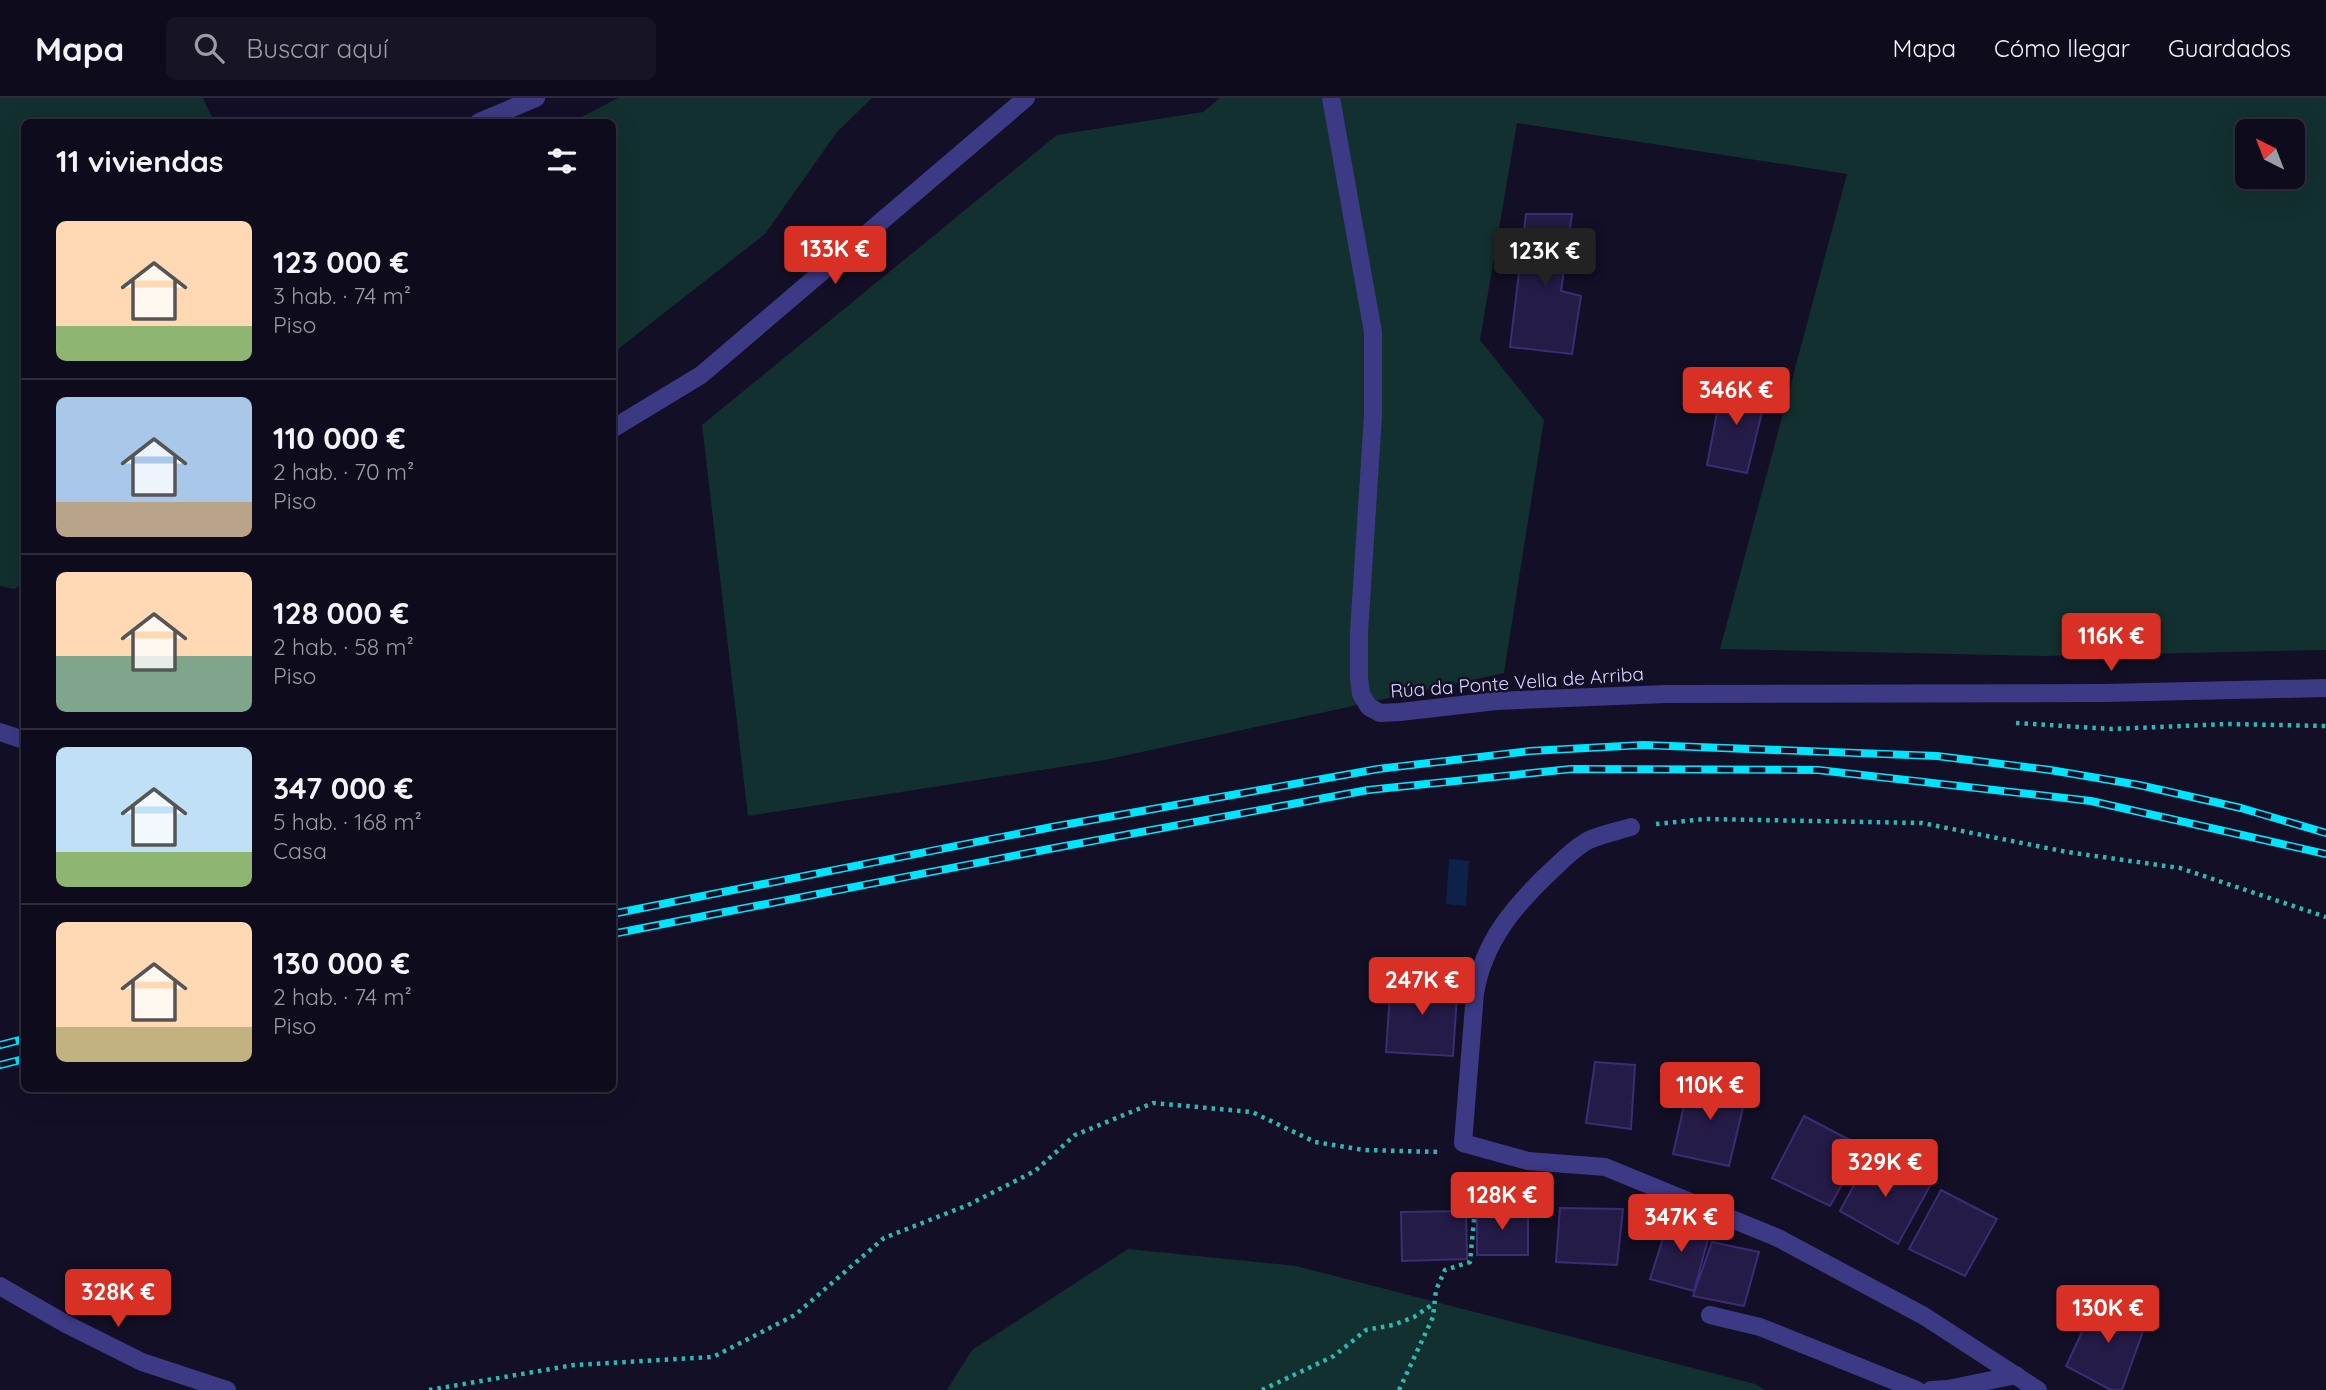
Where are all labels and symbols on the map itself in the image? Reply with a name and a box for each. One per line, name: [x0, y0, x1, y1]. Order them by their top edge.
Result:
north arrow: [2235, 119, 2305, 189]
pin: 133K €: [778, 226, 892, 286]
pin: 123K €: [1488, 228, 1602, 288]
pin: 346K €: [1679, 368, 1793, 427]
pin: 116K €: [2054, 614, 2168, 673]
street label: Rúa da Ponte Vella de Arriba: [1389, 661, 1645, 703]
pin: 247K €: [1365, 958, 1479, 1017]
pin: 110K €: [1653, 1062, 1767, 1122]
pin: 329K €: [1828, 1140, 1942, 1199]
pin: 128K €: [1445, 1172, 1559, 1232]
pin: 347K €: [1624, 1194, 1738, 1254]
pin: 328K €: [61, 1270, 175, 1329]
pin: 130K €: [2051, 1286, 2165, 1345]

